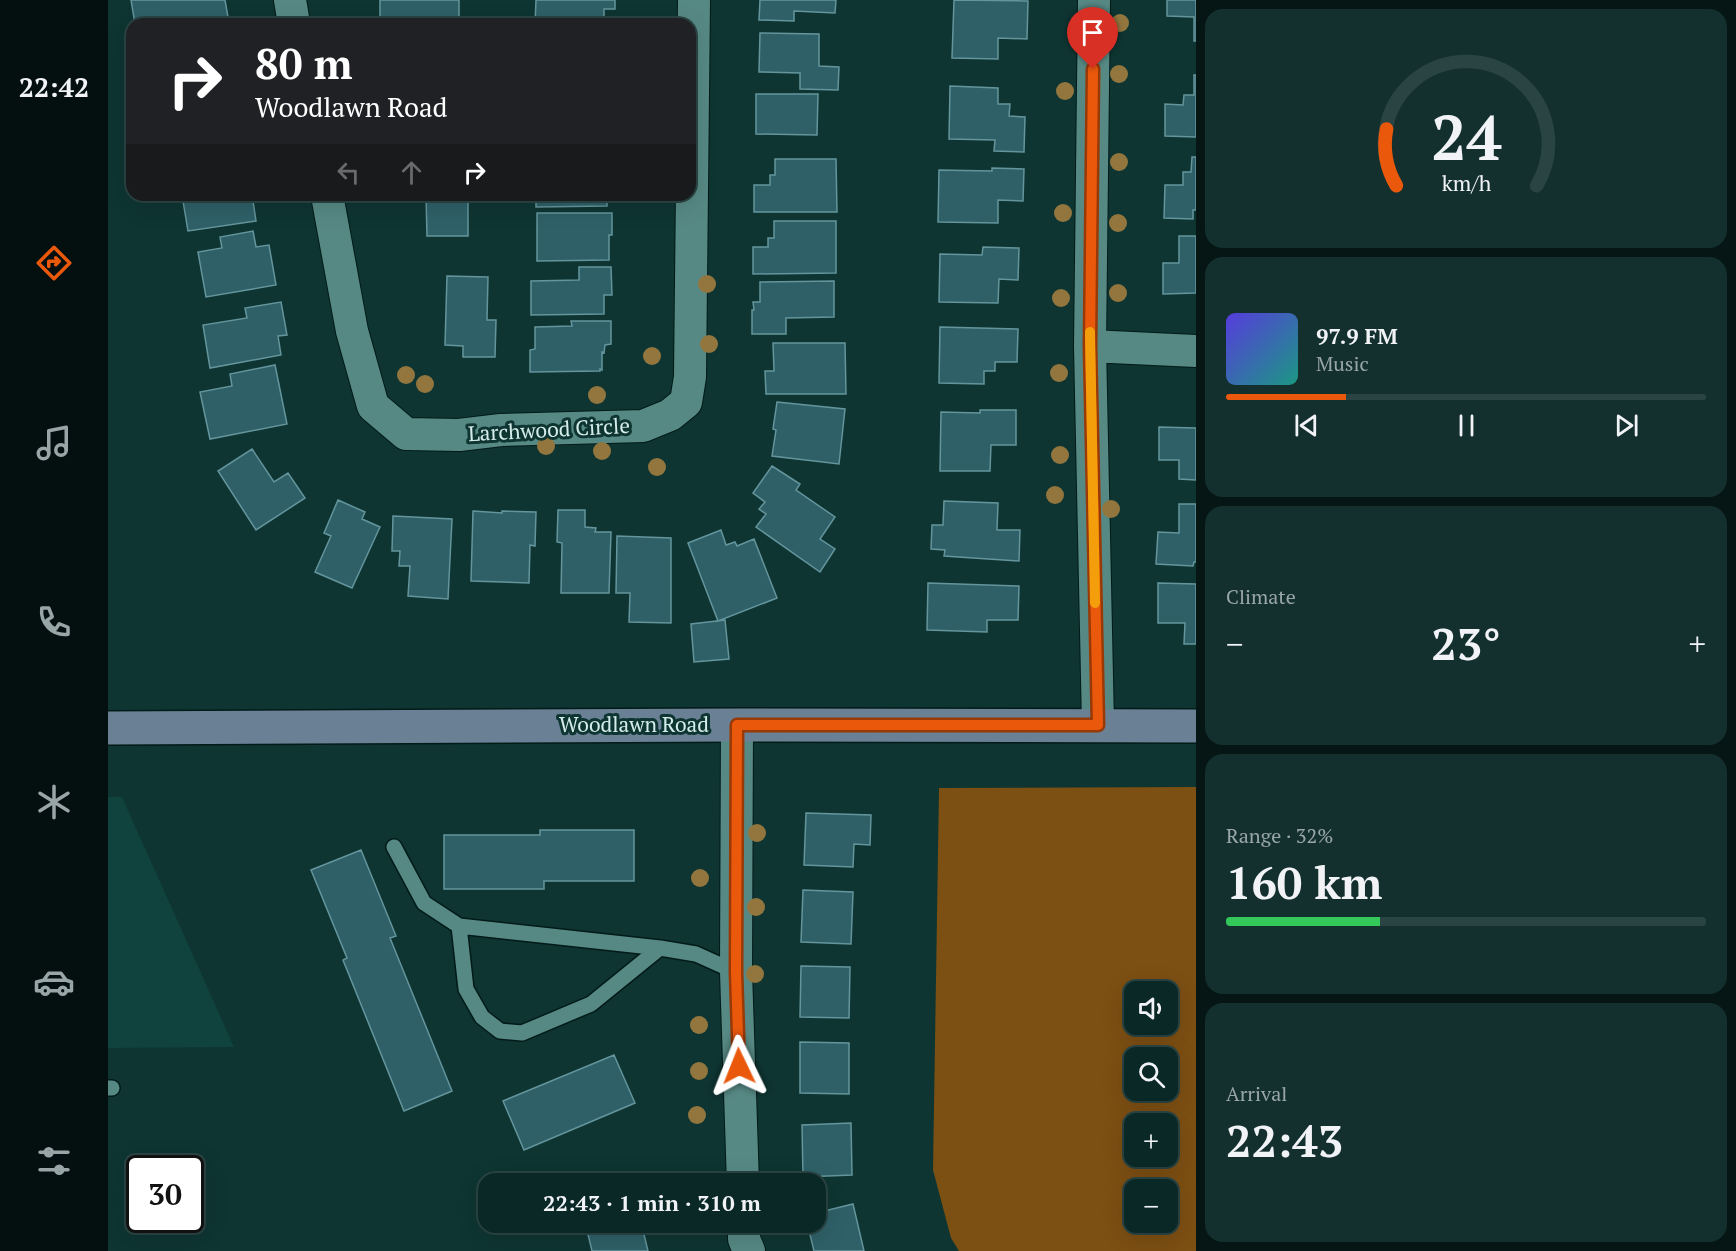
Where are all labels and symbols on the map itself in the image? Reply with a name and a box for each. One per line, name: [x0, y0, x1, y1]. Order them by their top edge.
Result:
pin: [1067, 7, 1118, 69]
street label: Larchwood Circle: [467, 411, 631, 447]
street label: Woodlawn Road: [559, 710, 709, 738]
position arrow: [707, 1034, 771, 1098]
speed limit sign: 30: [126, 1155, 204, 1233]

